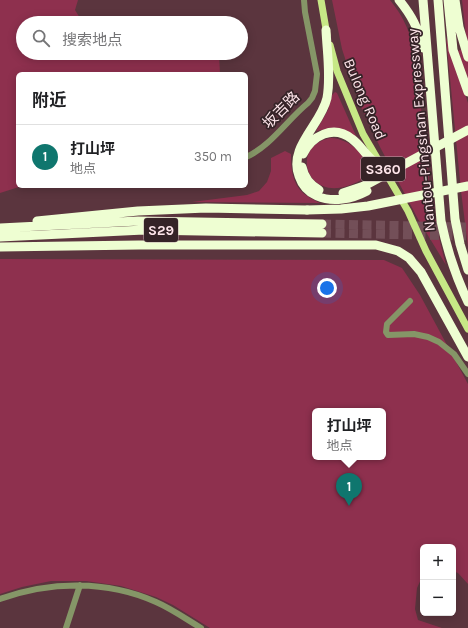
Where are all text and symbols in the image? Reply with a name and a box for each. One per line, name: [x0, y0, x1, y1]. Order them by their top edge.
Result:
search box: [16, 16, 248, 60]
icon: search: [30, 27, 52, 49]
street label: Nantou-Pingshan Expressway: [403, 28, 439, 232]
text: 搜索地点: [62, 31, 122, 49]
street label: Bulong Road: [340, 56, 390, 142]
street label: 坂吉路: [259, 88, 303, 132]
text: 附近: [32, 90, 66, 110]
text: 打山坪: [70, 140, 115, 158]
text: 1: [43, 149, 47, 164]
text: 350 m: [194, 149, 232, 164]
road number: S360: [361, 157, 405, 181]
text: 地点: [70, 161, 96, 176]
road number: S29: [144, 218, 178, 242]
your location: [317, 278, 337, 298]
popup: [312, 408, 386, 460]
text: 打山坪: [326, 417, 372, 435]
text: 地点: [326, 438, 353, 453]
pin: 1: [336, 473, 362, 506]
map controls: [420, 544, 456, 616]
button: +: [420, 544, 456, 580]
button: −: [420, 580, 456, 616]

